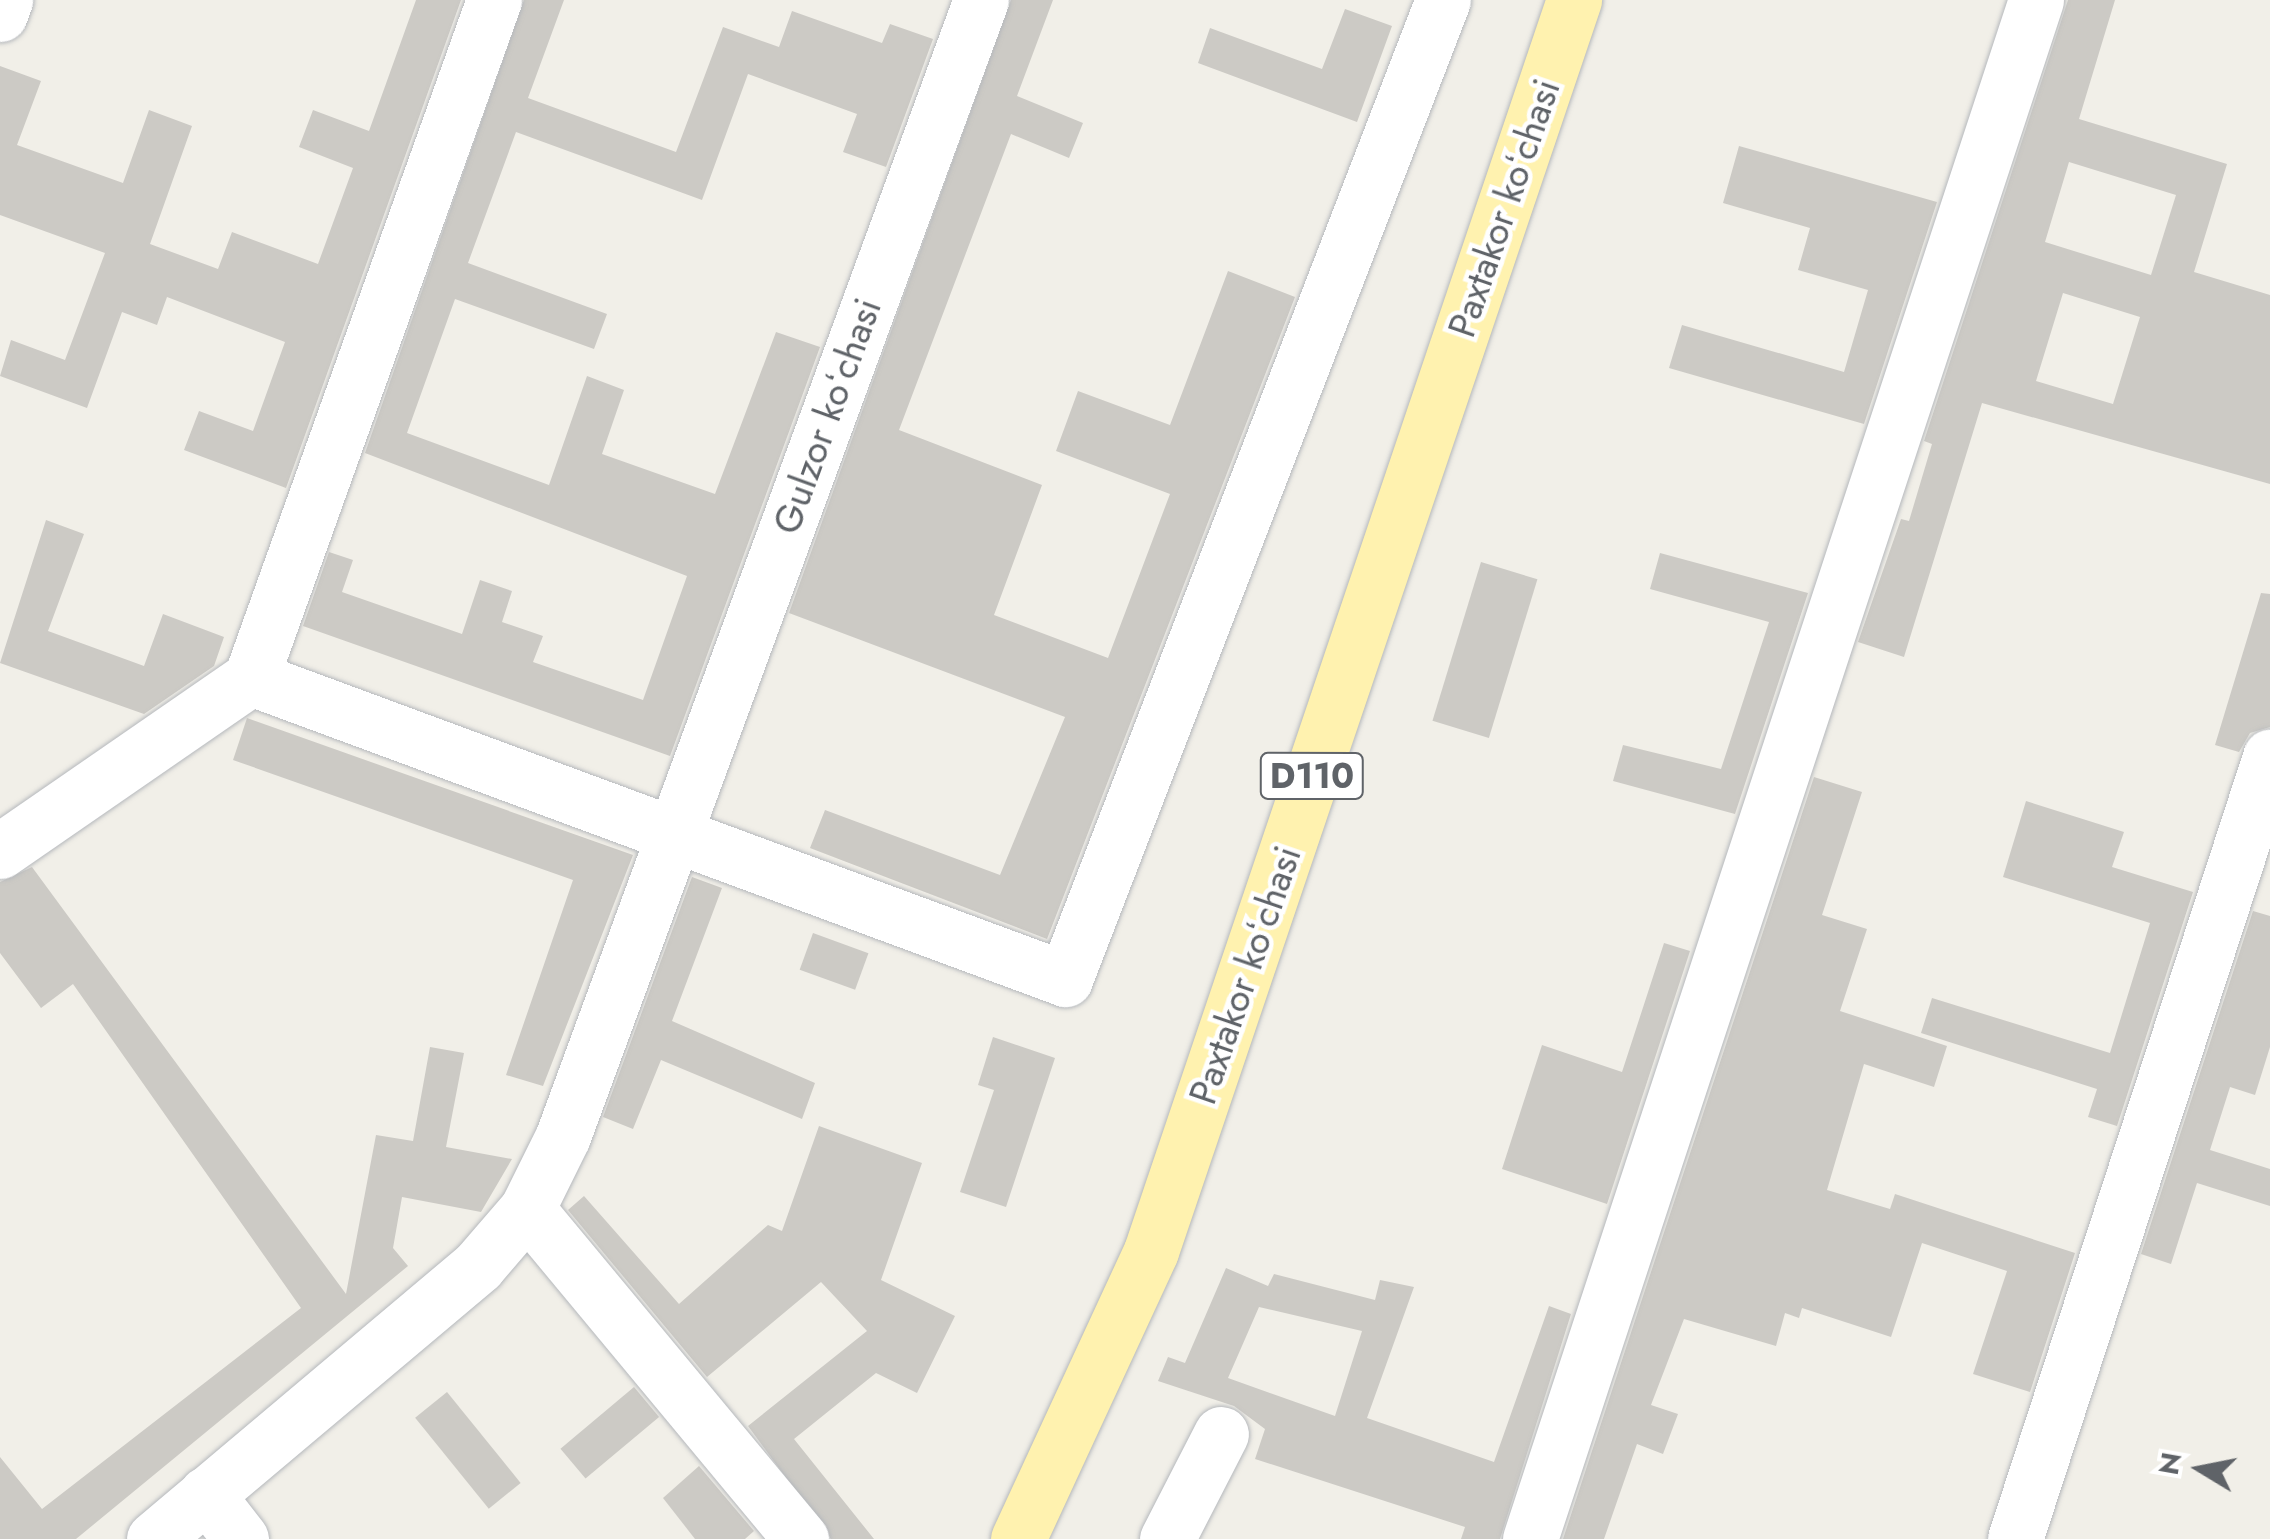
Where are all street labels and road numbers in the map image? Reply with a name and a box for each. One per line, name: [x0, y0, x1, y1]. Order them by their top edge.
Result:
street label: Paxtakor koʻchasi: [1439, 73, 1569, 343]
street label: Gulzor koʻchasi: [763, 292, 891, 540]
road number: D110: [1260, 746, 1364, 806]
street label: Paxtakor koʻchasi: [1180, 840, 1310, 1110]

